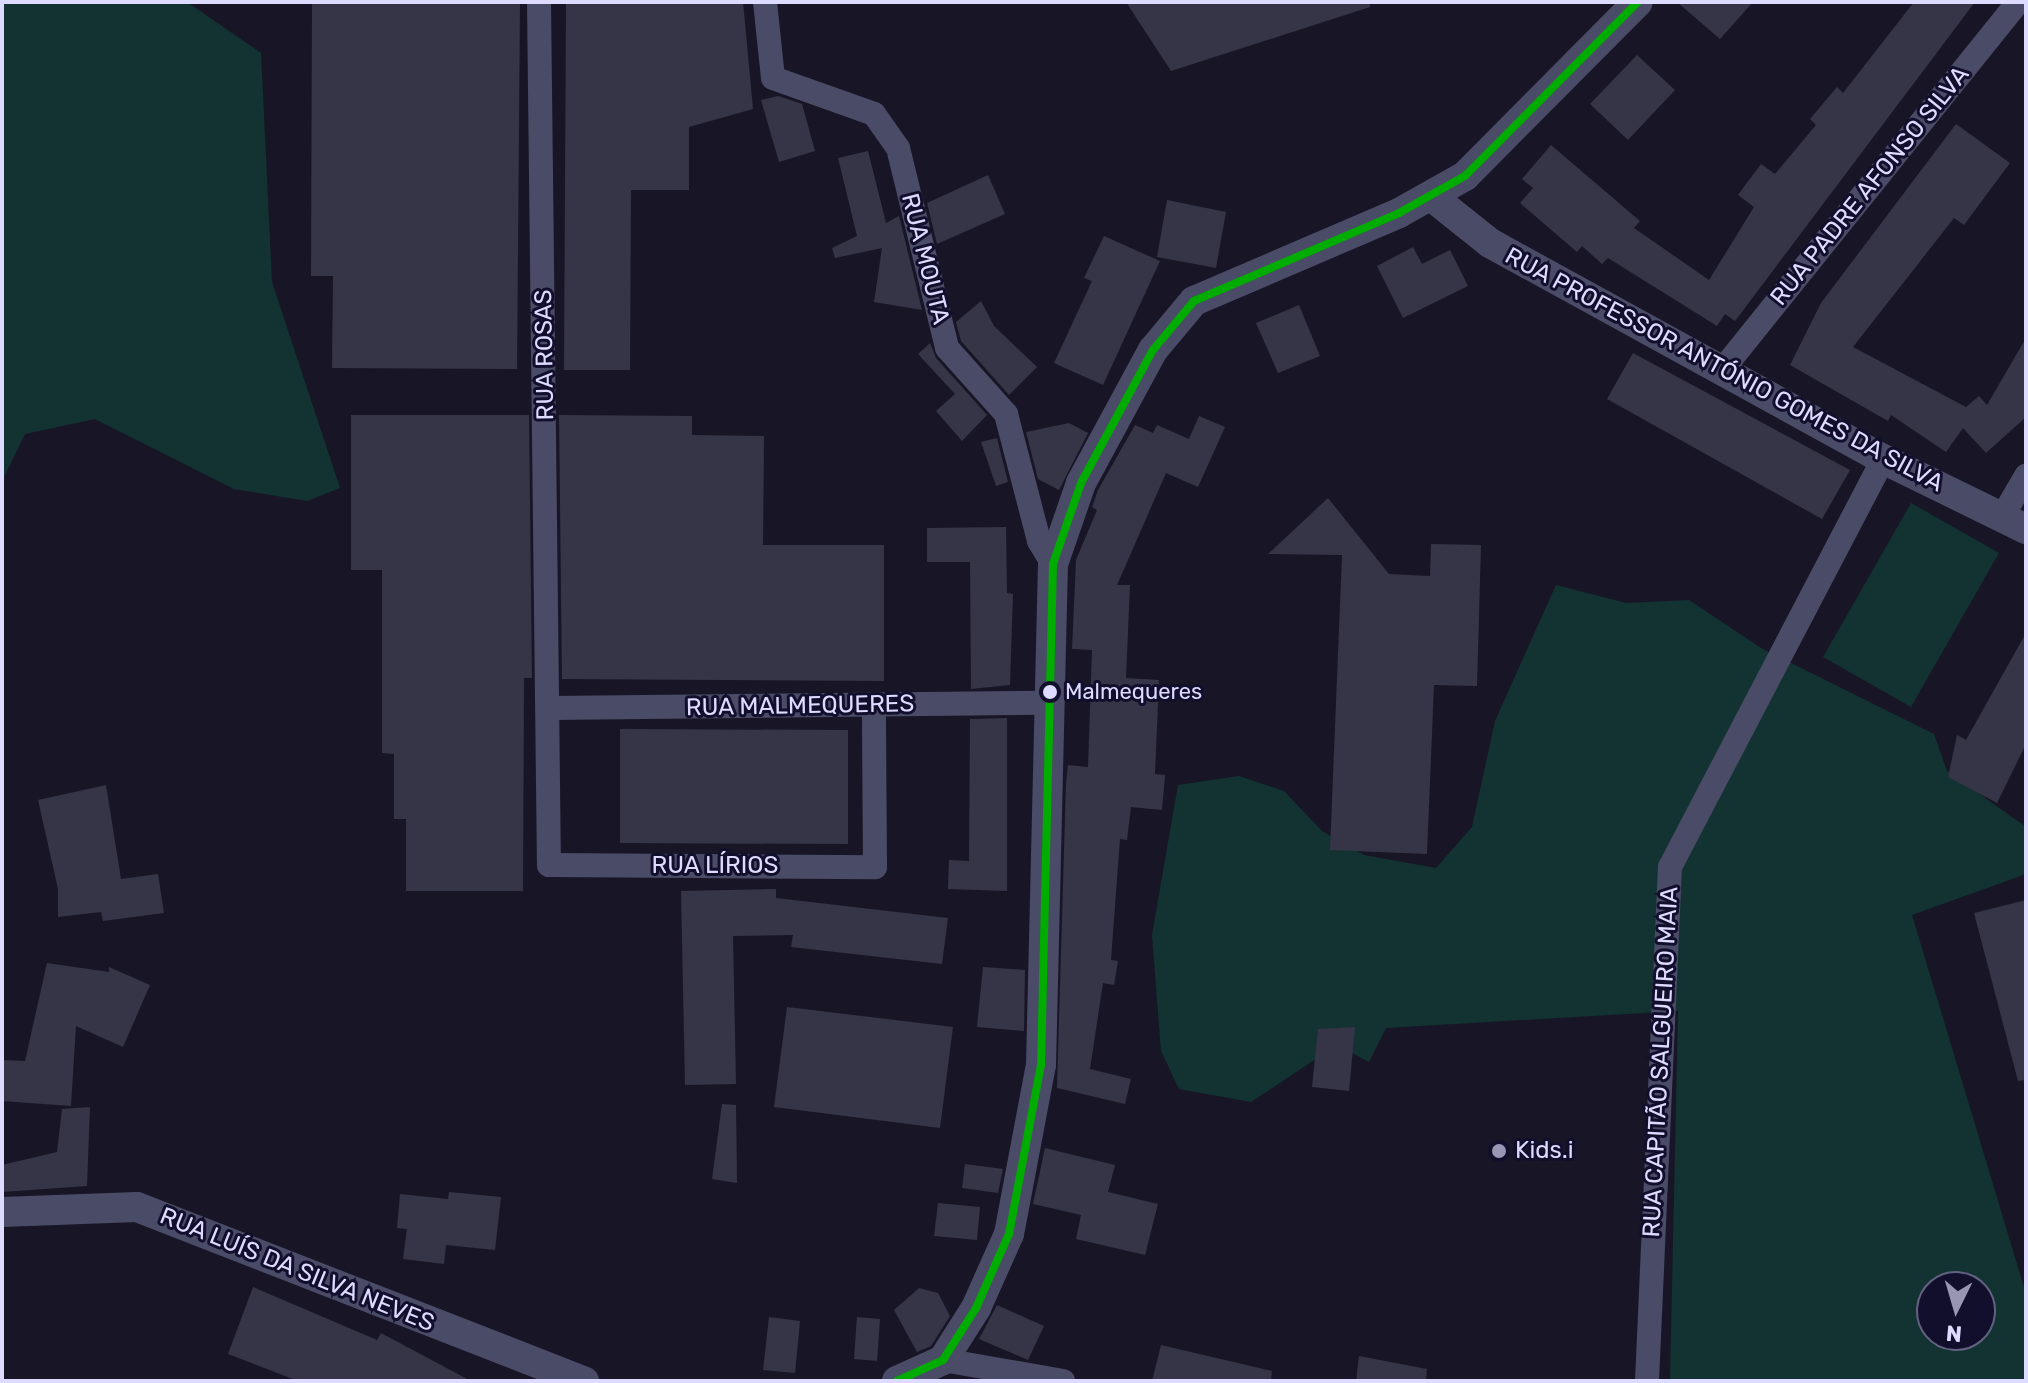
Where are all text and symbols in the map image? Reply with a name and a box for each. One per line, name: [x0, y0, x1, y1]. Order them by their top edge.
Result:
street label: RUA PADRE AFONSO SILVA: [1764, 60, 1976, 312]
street label: RUA MOUTA: [895, 190, 955, 328]
street label: RUA PROFESSOR ANTÓNIO GOMES DA SILVA: [1499, 241, 1949, 499]
street label: RUA ROSAS: [529, 289, 561, 421]
place label: Malmequeres: [1065, 679, 1202, 705]
marker: Malmequeres: [1042, 684, 1058, 700]
street label: RUA MALMEQUERES: [685, 690, 915, 722]
street label: RUA LÍRIOS: [651, 852, 779, 880]
street label: RUA CAPITÃO SALGUEIRO MAIA: [1637, 886, 1685, 1238]
place label: Kids.i: [1515, 1137, 1574, 1165]
marker: Kids.i: [1490, 1142, 1508, 1160]
street label: RUA LUÍS DA SILVA NEVES: [155, 1201, 439, 1339]
north arrow: [1916, 1271, 1996, 1351]
text: N: [1945, 1319, 1963, 1348]

